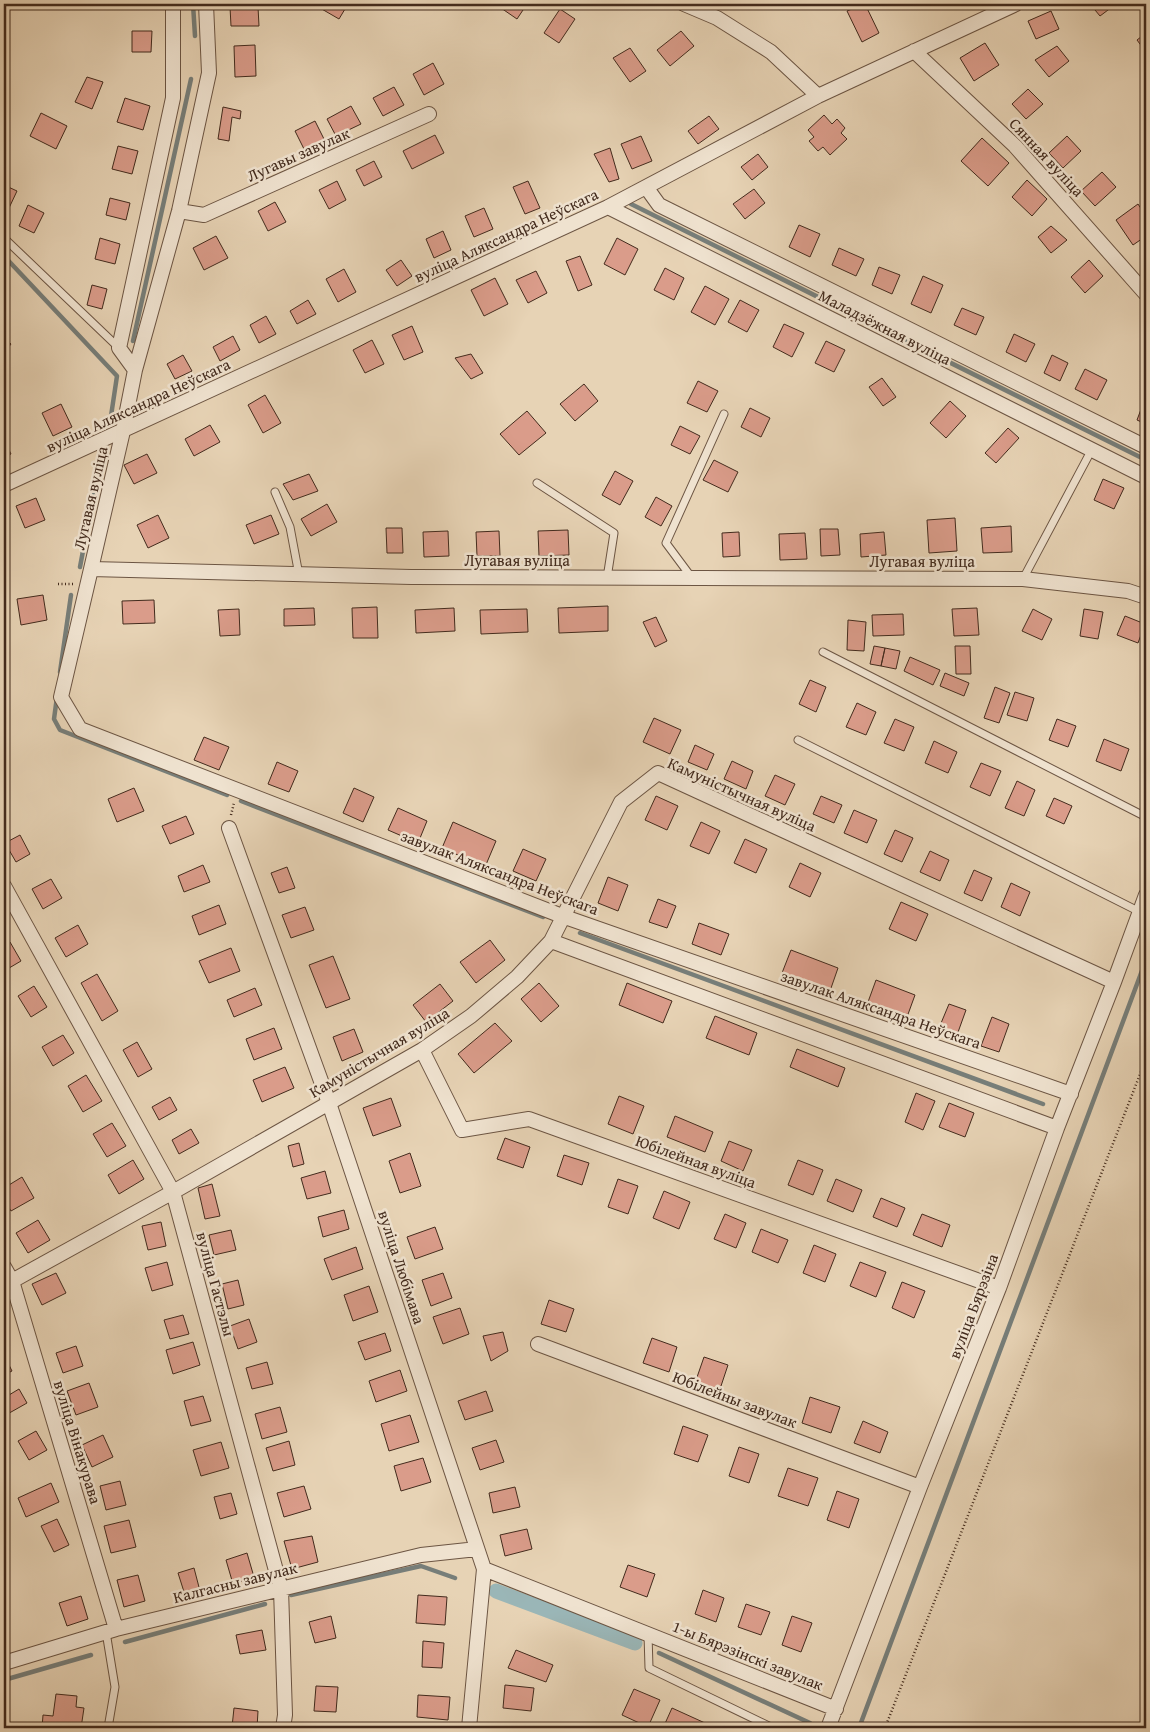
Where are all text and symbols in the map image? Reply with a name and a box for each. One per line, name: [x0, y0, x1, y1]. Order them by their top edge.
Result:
street label: Сянная вуліца: [1004, 112, 1090, 202]
street label: Лугавы завулак: [243, 120, 354, 187]
street label: вуліца Аляксандра Неўскага: [410, 182, 602, 288]
street label: Маладзёжная вуліца: [815, 283, 956, 371]
street label: вуліца Аляксандра Неўскага: [42, 352, 234, 458]
street label: Лугавая вуліца: [66, 443, 114, 552]
street label: Лугавая вуліца: [464, 548, 570, 572]
street label: Лугавая вуліца: [869, 549, 975, 573]
street label: Камуністычная вуліца: [664, 751, 820, 838]
street label: завулак Аляксандра Неўскага: [398, 823, 603, 921]
street label: завулак Аляксандра Неўскага: [778, 963, 985, 1055]
street label: Камуністычная вуліца: [304, 1000, 454, 1103]
street label: Юбілейная вуліца: [632, 1128, 760, 1194]
street label: вуліца Любімава: [372, 1207, 432, 1327]
street label: вуліца Гастэлы: [191, 1229, 241, 1339]
street label: вуліца Бярэзіна: [942, 1249, 1004, 1362]
street label: Юбілейны завулак: [669, 1364, 801, 1434]
street label: вуліца Вінакурава: [48, 1377, 108, 1507]
street label: Калгасны завулак: [170, 1555, 300, 1609]
street label: 1-ы Бярэзінскі завулак: [669, 1614, 828, 1696]

